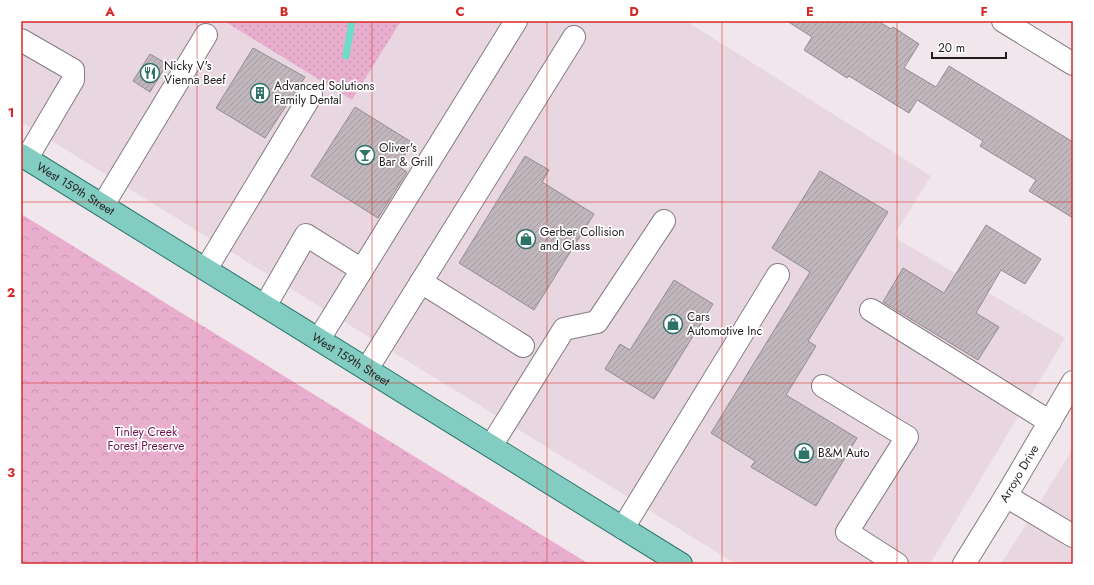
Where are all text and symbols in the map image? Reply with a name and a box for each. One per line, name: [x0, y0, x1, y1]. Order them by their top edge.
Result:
text: A: [104, 2, 115, 21]
text: B: [280, 2, 289, 21]
text: C: [455, 2, 465, 21]
text: D: [629, 2, 639, 21]
text: E: [806, 2, 814, 21]
text: F: [980, 2, 988, 21]
scale bar: [932, 34, 1006, 60]
text: 20 m: [938, 39, 965, 57]
place label: Nicky V's Vienna Beef: [164, 57, 226, 89]
restaurant icon: Nicky V's Vienna Beef: [139, 62, 161, 84]
place label: Advanced Solutions Family Dental: [274, 77, 375, 109]
building icon: Advanced Solutions Family Dental: [249, 82, 271, 104]
text: 1: [8, 103, 14, 122]
place label: Oliver's Bar & Grill: [379, 139, 433, 171]
bar icon: Oliver's Bar & Grill: [354, 144, 376, 166]
street label: West 159th Street: [33, 158, 118, 220]
place label: Gerber Collision and Glass: [540, 223, 625, 255]
shop icon: Gerber Collision and Glass: [515, 228, 537, 250]
text: 2: [7, 283, 15, 302]
place label: Cars Automotive Inc: [687, 308, 762, 340]
shop icon: Cars Automotive Inc: [662, 313, 684, 335]
street label: West 159th Street: [308, 328, 393, 391]
park label: Tinley Creek Forest Preserve: [108, 423, 184, 455]
street label: Arroyo Drive: [995, 441, 1043, 506]
shop icon: B&M Auto: [793, 442, 815, 464]
place label: B&M Auto: [818, 444, 870, 462]
text: 3: [7, 463, 15, 482]

